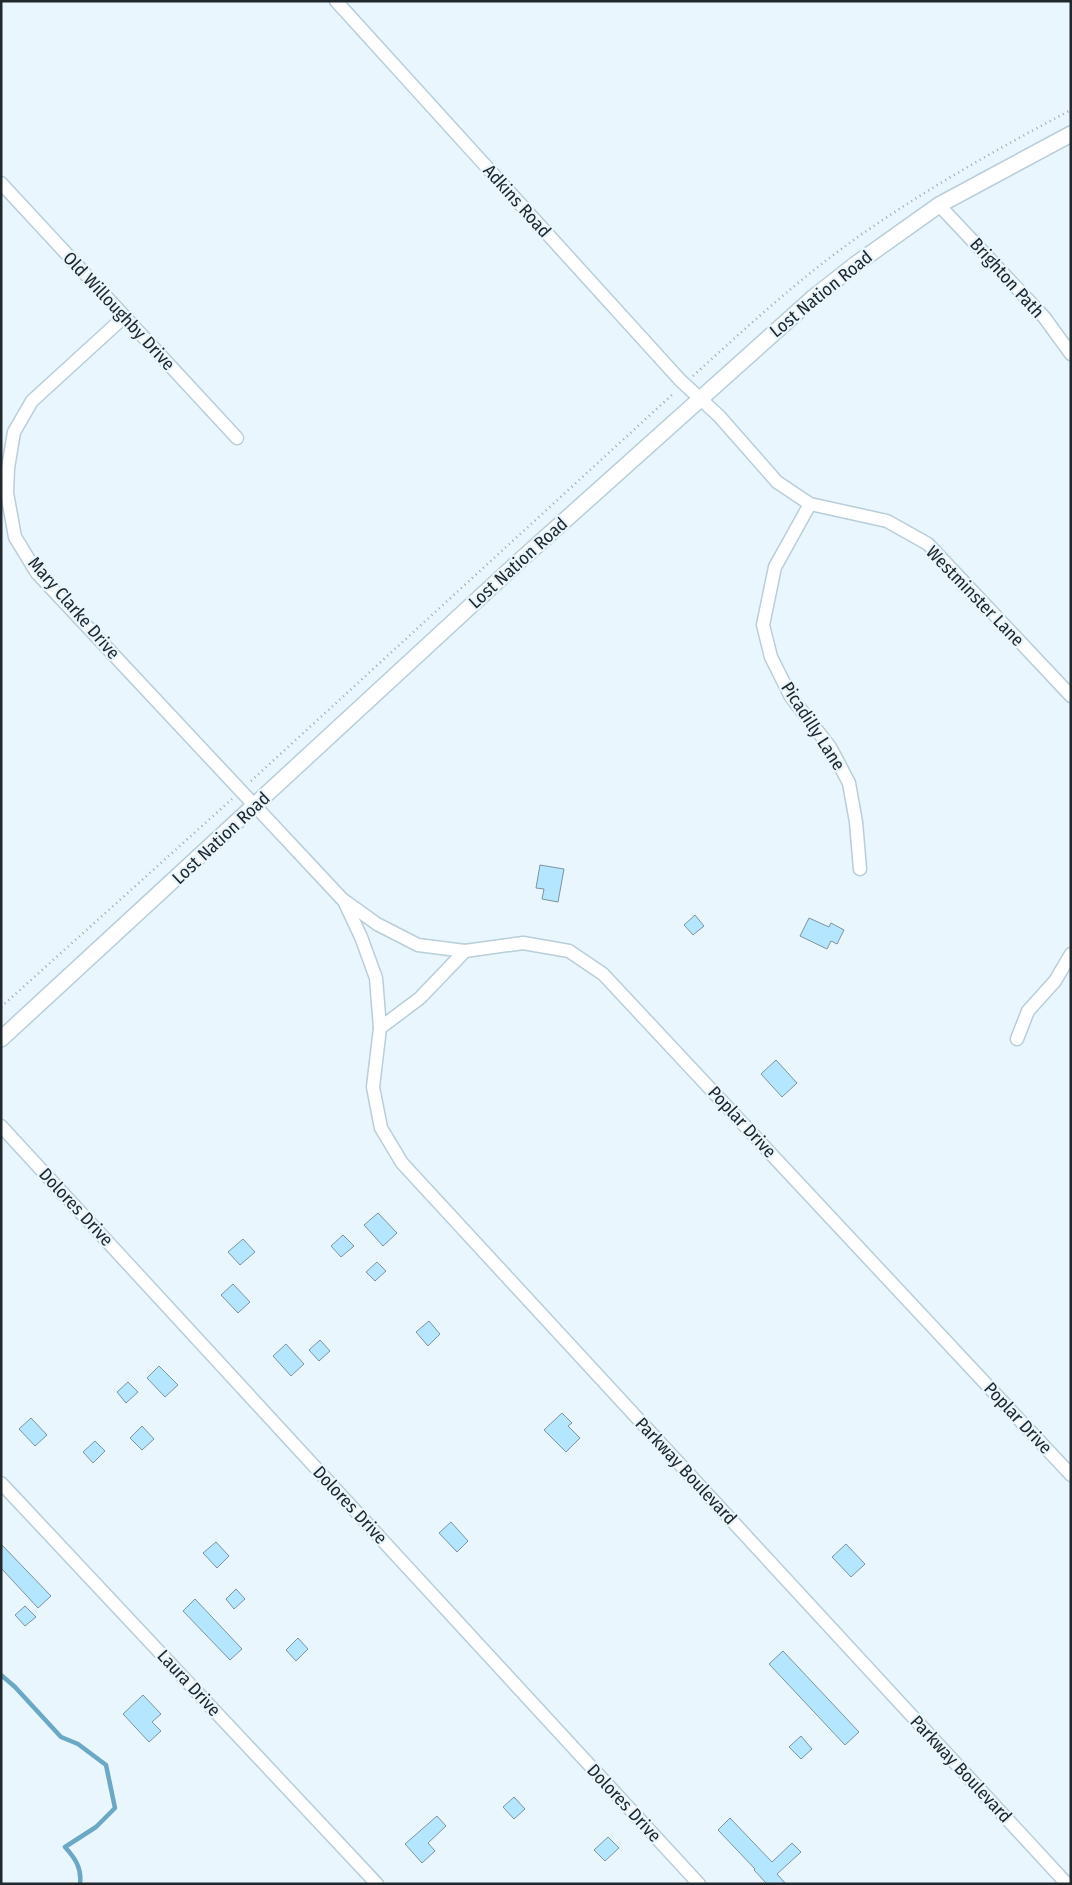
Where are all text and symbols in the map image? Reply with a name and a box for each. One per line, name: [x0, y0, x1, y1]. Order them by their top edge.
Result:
street label: Adkins Road: [478, 160, 556, 242]
street label: Brighton Path: [965, 233, 1049, 323]
street label: Lost Nation Road: [765, 246, 877, 342]
street label: Old Willoughby Drive: [58, 247, 180, 375]
street label: Lost Nation Road: [464, 513, 572, 613]
street label: Westminster Lane: [921, 541, 1029, 651]
street label: Mary Clarke Drive: [24, 552, 124, 664]
street label: Picadilly Lane: [776, 678, 850, 774]
street label: Lost Nation Road: [168, 787, 274, 889]
street label: Poplar Drive: [703, 1082, 781, 1162]
street label: Dolores Drive: [34, 1163, 118, 1251]
street label: Poplar Drive: [979, 1378, 1057, 1458]
street label: Parkway Boulevard: [631, 1413, 741, 1529]
street label: Dolores Drive: [308, 1461, 392, 1549]
street label: Laura Drive: [153, 1645, 225, 1721]
street label: Parkway Boulevard: [906, 1711, 1016, 1827]
street label: Dolores Drive: [582, 1759, 666, 1847]

